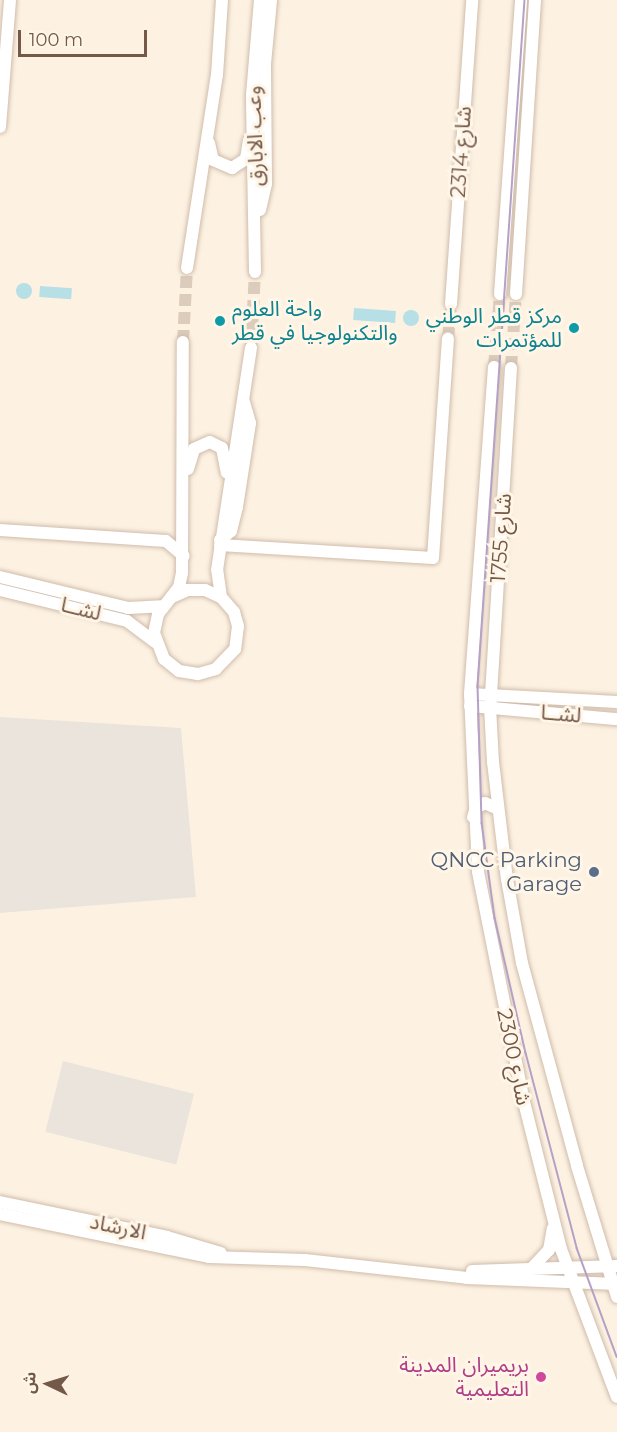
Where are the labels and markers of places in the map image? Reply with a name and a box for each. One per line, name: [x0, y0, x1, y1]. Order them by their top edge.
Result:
place label: واحة العلوم والتكنولوجيا في قطر: [232, 296, 398, 346]
place label: مركز قطر الوطني للمؤتمرات: [426, 303, 562, 353]
marker: واحة العلوم والتكنولوجيا في قطر: [213, 314, 227, 328]
marker: مركز قطر الوطني للمؤتمرات: [567, 321, 581, 335]
place label: QNCC Parking Garage: [431, 847, 582, 897]
marker: QNCC Parking Garage: [587, 865, 601, 879]
place label: بريميران المدينة التعليمية: [399, 1352, 529, 1402]
marker: بريميران المدينة التعليمية: [534, 1370, 548, 1384]

